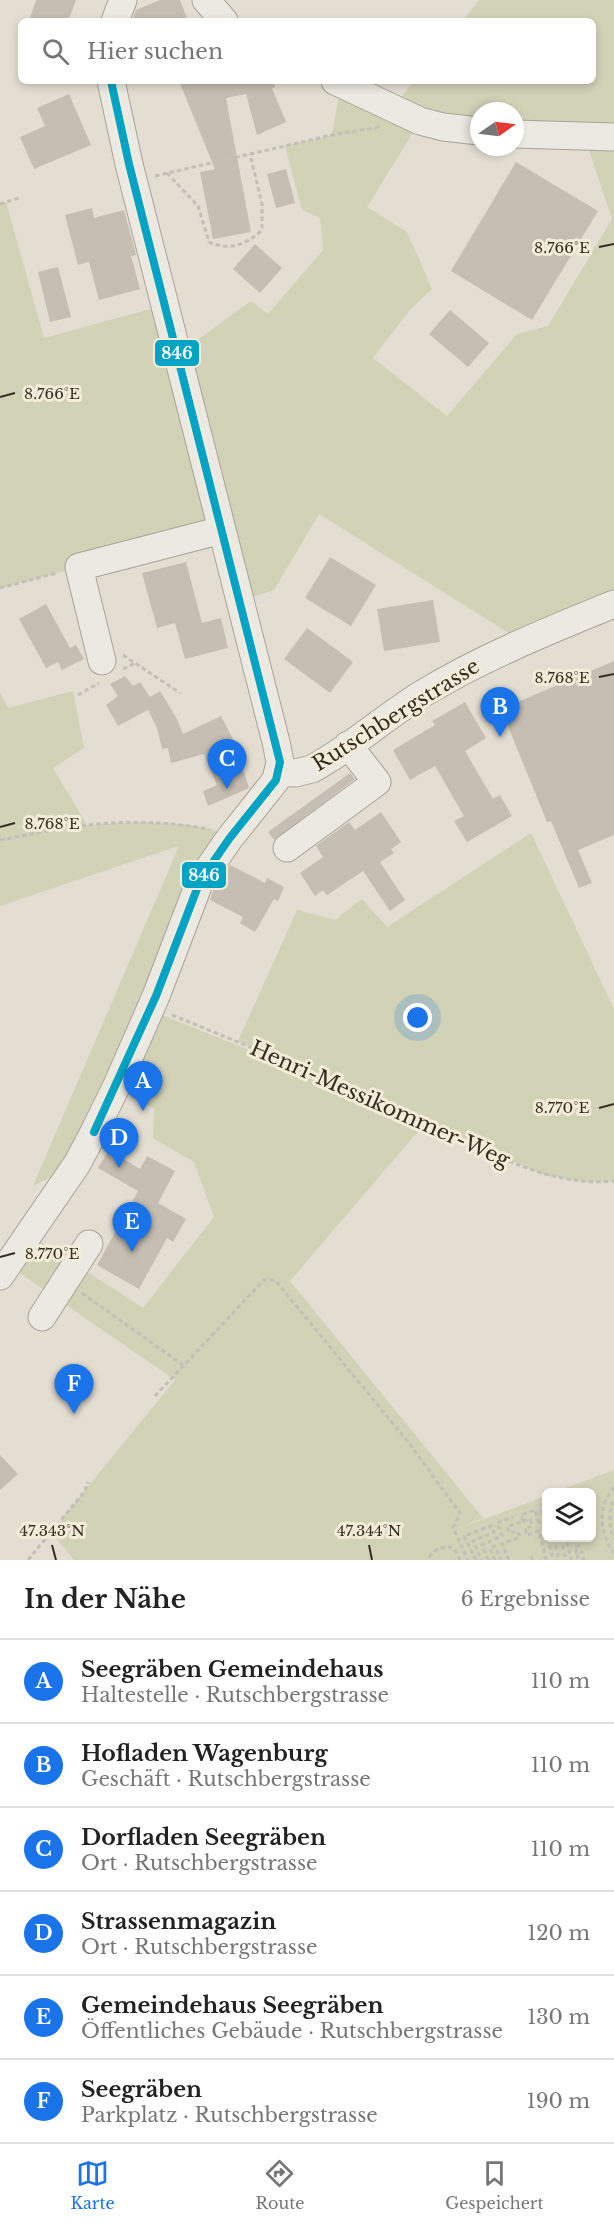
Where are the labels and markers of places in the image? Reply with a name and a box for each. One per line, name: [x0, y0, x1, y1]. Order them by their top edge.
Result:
pin: B: [480, 688, 520, 737]
pin: C: [208, 740, 246, 789]
pin: A: [124, 1062, 162, 1111]
pin: D: [100, 1118, 138, 1168]
pin: E: [112, 1202, 152, 1252]
pin: F: [54, 1364, 94, 1414]

